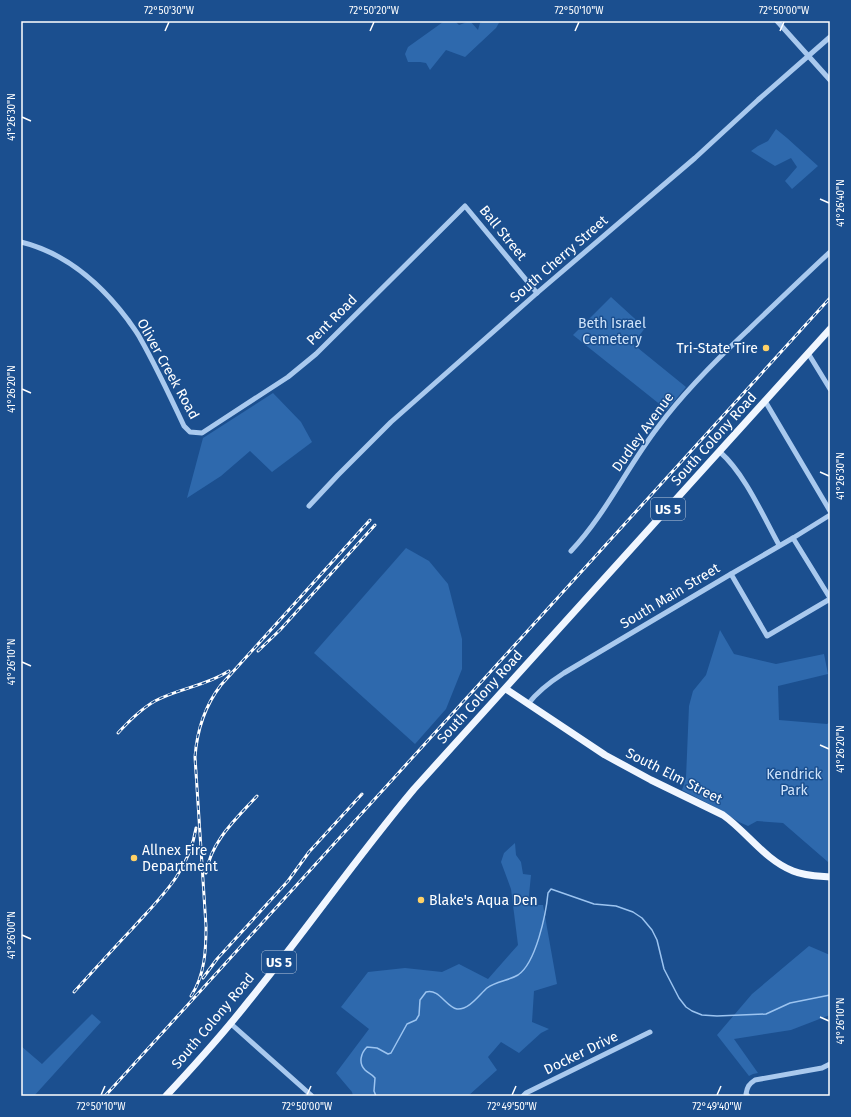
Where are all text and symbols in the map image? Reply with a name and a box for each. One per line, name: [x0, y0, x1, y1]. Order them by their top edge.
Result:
text: 72°50'30"W: [144, 5, 195, 17]
text: 72°50'20"W: [349, 5, 400, 17]
text: 72°50'10"W: [554, 5, 604, 17]
text: 72°50'00"W: [759, 5, 810, 17]
text: 41°26'30"N: [6, 93, 18, 141]
text: 41°26'40"N: [835, 179, 847, 227]
street label: Ball Street: [476, 202, 531, 265]
street label: South Cherry Street: [507, 211, 612, 306]
street label: Pent Road: [303, 291, 361, 349]
park label: Beth Israel Cemetery: [578, 315, 646, 348]
street label: Oliver Creek Road: [133, 316, 203, 422]
place label: Tri-State Tire: [677, 340, 758, 357]
marker: Tri-State Tire: [761, 343, 771, 353]
text: 41°26'20"N: [6, 365, 18, 413]
street label: Dudley Avenue: [608, 389, 678, 475]
street label: South Colony Road: [668, 389, 760, 489]
text: 41°26'30"N: [835, 452, 847, 500]
road number: US 5: [651, 498, 685, 520]
street label: South Main Street: [617, 559, 724, 632]
text: 41°26'10"N: [6, 638, 18, 686]
street label: South Colony Road: [434, 647, 526, 747]
text: 41°26'20"N: [835, 725, 847, 773]
street label: South Elm Street: [623, 744, 726, 808]
park label: Kendrick Park: [766, 766, 823, 799]
place label: Allnex Fire Department: [142, 842, 219, 875]
marker: Allnex Fire Department: [129, 853, 139, 863]
place label: Blake's Aqua Den: [429, 892, 538, 909]
marker: Blake's Aqua Den: [416, 895, 426, 905]
text: 41°26'00"N: [6, 911, 18, 959]
road number: US 5: [262, 951, 296, 973]
street label: South Colony Road: [168, 970, 258, 1072]
text: 41°26'10"N: [835, 997, 847, 1045]
street label: Docker Drive: [541, 1028, 621, 1078]
text: 72°50'10"W: [76, 1101, 126, 1113]
text: 72°50'00"W: [282, 1101, 333, 1113]
text: 72°49'50"W: [487, 1101, 538, 1113]
text: 72°49'40"W: [692, 1101, 743, 1113]

